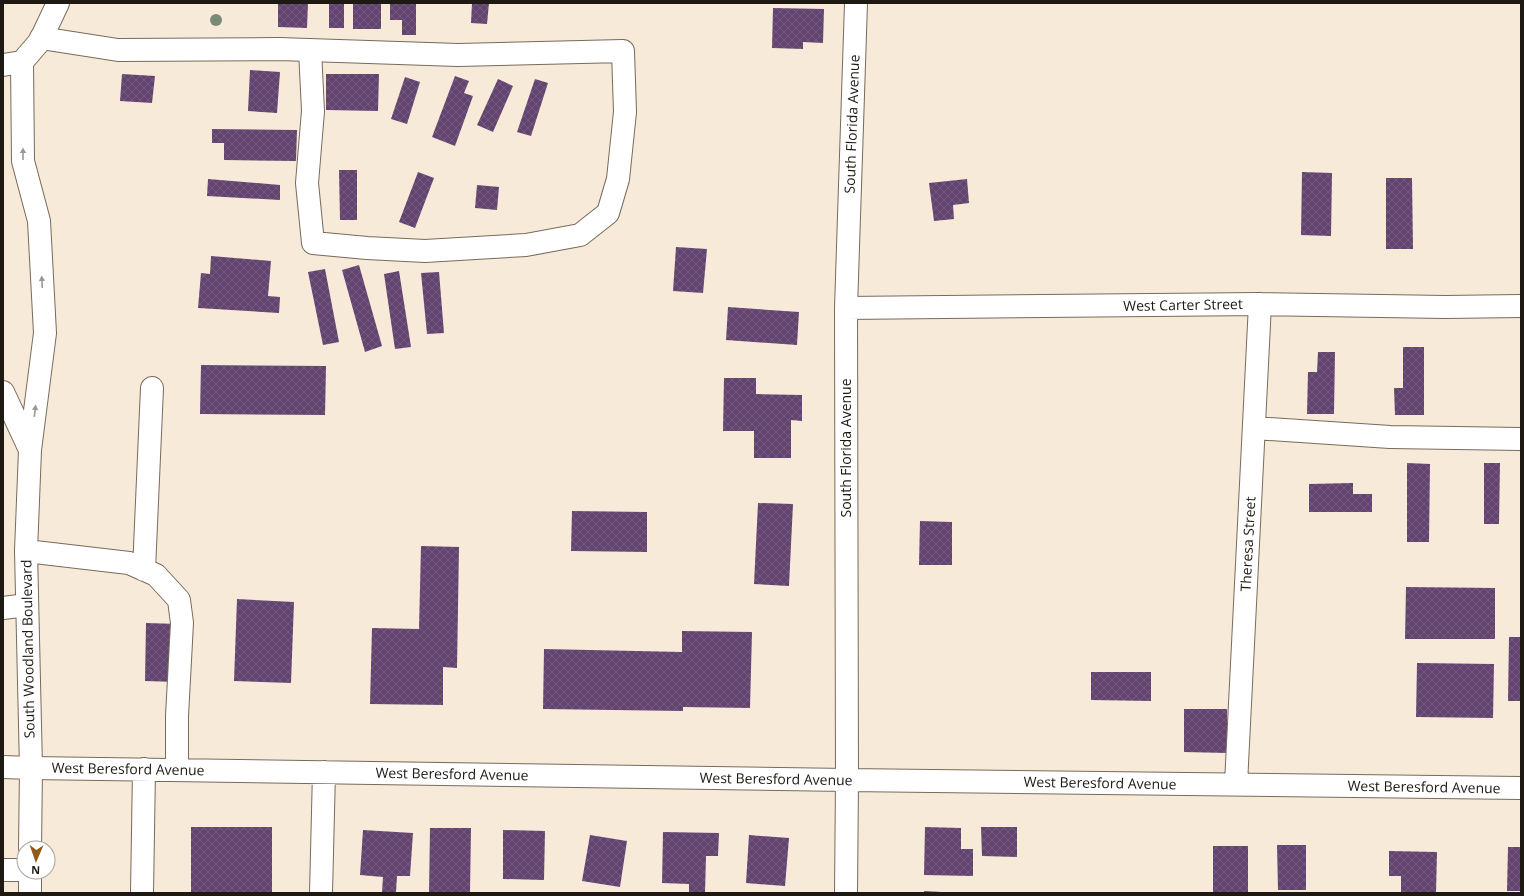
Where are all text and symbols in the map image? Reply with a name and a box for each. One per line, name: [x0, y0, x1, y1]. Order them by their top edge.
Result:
street label: South Florida Avenue: [840, 54, 863, 194]
one-way arrow: [20, 147, 26, 160]
one-way arrow: [39, 276, 46, 288]
street label: West Carter Street: [1123, 294, 1243, 315]
street label: South Florida Avenue: [836, 378, 855, 518]
one-way arrow: [32, 405, 38, 417]
street label: Theresa Street: [1236, 496, 1259, 592]
street label: South Woodland Boulevard: [16, 559, 39, 739]
street label: West Beresford Avenue: [51, 758, 205, 779]
street label: West Beresford Avenue: [375, 763, 529, 784]
street label: West Beresford Avenue: [699, 768, 853, 789]
street label: West Beresford Avenue: [1023, 772, 1177, 793]
street label: West Beresford Avenue: [1347, 776, 1501, 797]
north arrow: [16, 840, 56, 880]
text: N: [31, 863, 40, 878]

